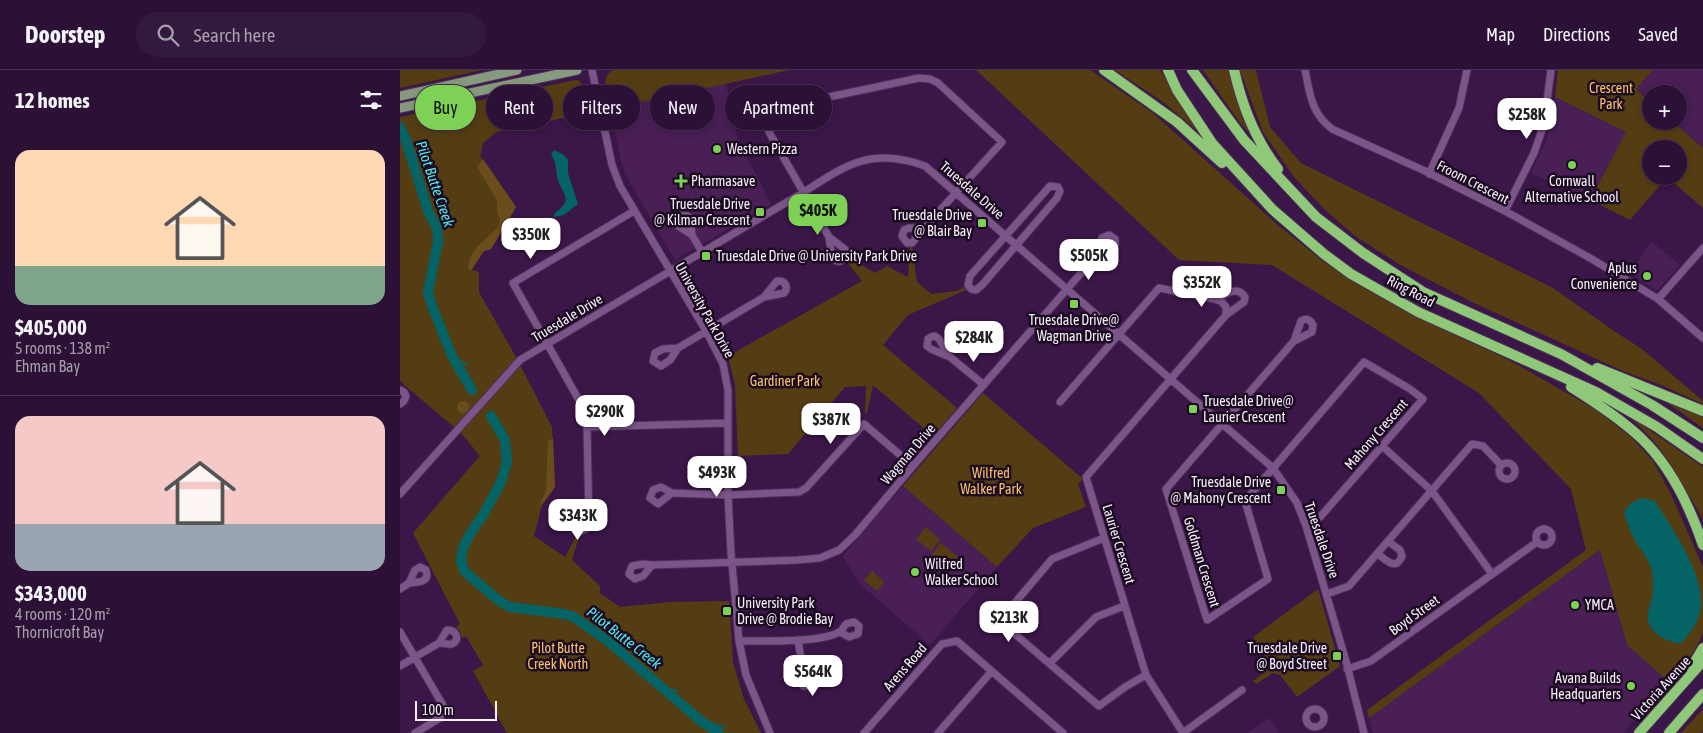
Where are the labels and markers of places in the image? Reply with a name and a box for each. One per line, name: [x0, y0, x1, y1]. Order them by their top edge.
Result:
pin: $258K: [1492, 98, 1562, 140]
place label: Western Pizza: [727, 141, 798, 157]
marker: Western Pizza: [711, 143, 723, 155]
marker: Cornwall Alternative School: [1566, 159, 1578, 171]
place label: Pharmasave: [691, 173, 755, 189]
place label: Cornwall Alternative School: [1525, 173, 1619, 205]
marker: Pharmasave: [675, 175, 687, 187]
pin: $405K: [783, 194, 853, 236]
place label: Truesdale Drive @ Kilman Crescent: [654, 196, 750, 228]
marker: Truesdale Drive @ Kilman Crescent: [754, 206, 766, 218]
place label: Truesdale Drive @ Blair Bay: [892, 207, 972, 239]
marker: Truesdale Drive @ Blair Bay: [976, 217, 988, 229]
pin: $350K: [496, 218, 566, 260]
pin: $505K: [1054, 238, 1124, 281]
place label: Truesdale Drive @ University Park Drive: [716, 248, 917, 264]
marker: Truesdale Drive @ University Park Drive: [700, 250, 712, 262]
place label: Aplus Convenience: [1571, 260, 1637, 292]
pin: $352K: [1167, 266, 1237, 308]
marker: Aplus Convenience: [1641, 270, 1653, 282]
marker: Truesdale Drive@ Wagman Drive: [1068, 298, 1080, 310]
place label: Truesdale Drive@ Wagman Drive: [1029, 312, 1119, 344]
pin: $284K: [939, 320, 1009, 363]
place label: Truesdale Drive@ Laurier Crescent: [1203, 393, 1294, 425]
pin: $290K: [570, 394, 640, 437]
pin: $387K: [796, 402, 866, 445]
marker: Truesdale Drive@ Laurier Crescent: [1187, 403, 1199, 415]
pin: $493K: [682, 456, 752, 498]
place label: Truesdale Drive @ Mahony Crescent: [1170, 474, 1271, 506]
marker: Truesdale Drive @ Mahony Crescent: [1275, 484, 1287, 496]
pin: $343K: [543, 498, 613, 541]
place label: Wilfred Walker School: [925, 556, 998, 588]
marker: Wilfred Walker School: [909, 566, 921, 578]
place label: University Park Drive @ Brodie Bay: [737, 595, 834, 627]
place label: YMCA: [1585, 597, 1614, 613]
marker: YMCA: [1569, 599, 1581, 611]
pin: $213K: [974, 600, 1044, 643]
marker: University Park Drive @ Brodie Bay: [721, 605, 733, 617]
place label: Truesdale Drive @ Boyd Street: [1247, 640, 1327, 672]
marker: Truesdale Drive @ Boyd Street: [1331, 650, 1343, 662]
pin: $564K: [778, 654, 848, 697]
place label: Avana Builds Headquarters: [1550, 670, 1621, 702]
marker: Avana Builds Headquarters: [1625, 680, 1637, 692]

